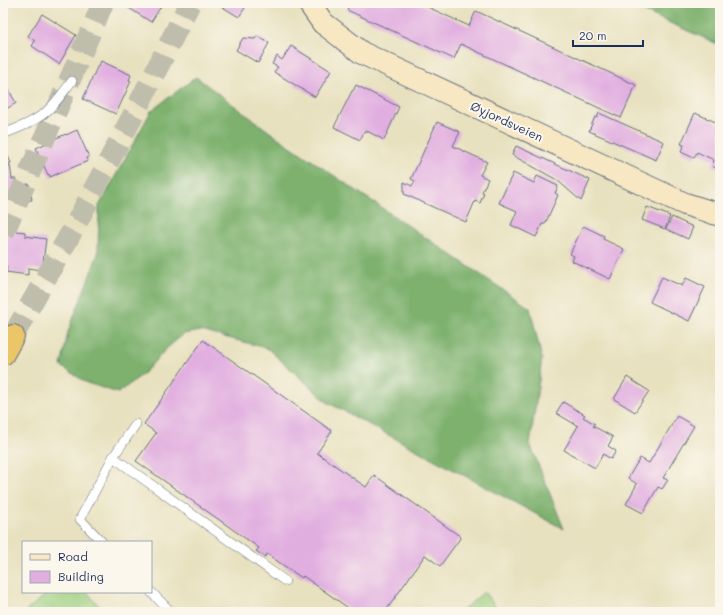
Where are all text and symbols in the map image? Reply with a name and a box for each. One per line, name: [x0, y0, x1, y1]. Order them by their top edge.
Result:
scale bar: [573, 22, 643, 48]
text: 20 m: [579, 27, 607, 43]
street label: Øyjordsveien: [468, 97, 546, 145]
legend: [22, 541, 152, 593]
text: Road: [58, 548, 88, 564]
text: Building: [58, 568, 104, 584]

